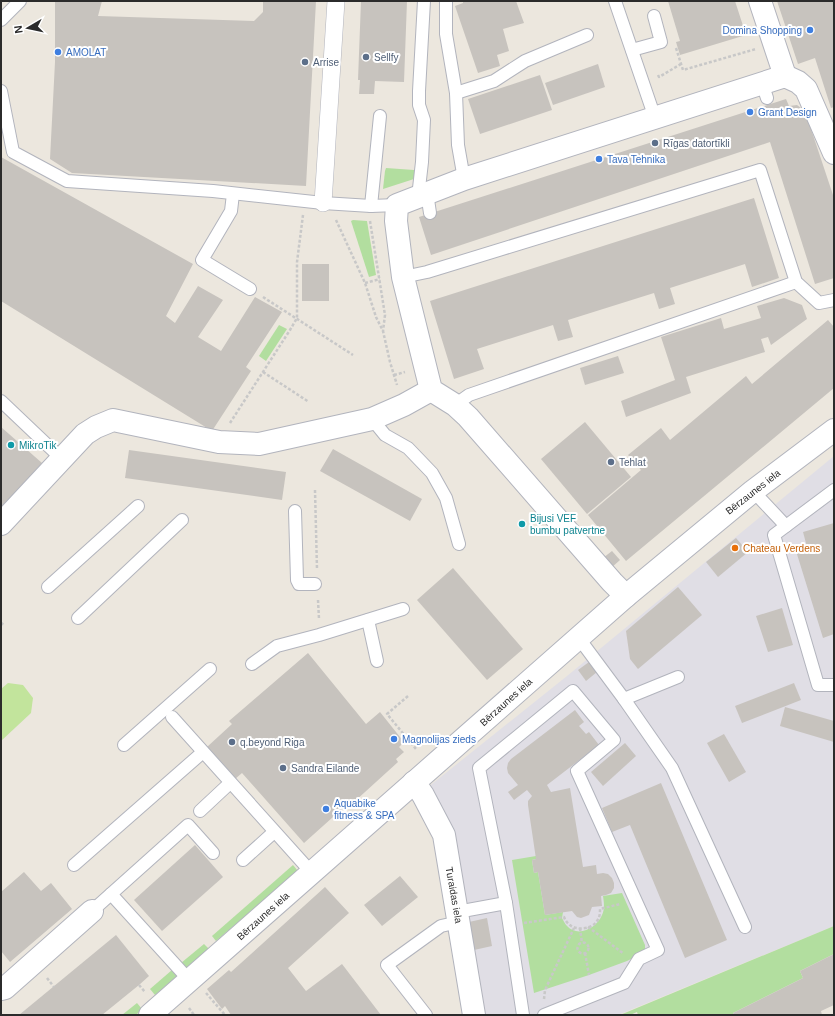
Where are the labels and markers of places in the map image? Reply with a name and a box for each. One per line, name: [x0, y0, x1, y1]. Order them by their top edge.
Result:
place label: Domina Shopping: [723, 25, 802, 36]
marker: Domina Shopping: [805, 25, 815, 35]
marker: AMOLAT: [53, 47, 63, 57]
place label: AMOLAT: [66, 47, 106, 58]
marker: Sellfy: [361, 52, 371, 62]
place label: Sellfy: [374, 52, 398, 63]
marker: Arrise: [300, 57, 310, 67]
place label: Arrise: [313, 57, 340, 68]
marker: Grant Design: [745, 107, 755, 117]
place label: Grant Design: [758, 107, 817, 118]
marker: Rīgas datortīkli: [650, 138, 660, 148]
place label: Rīgas datortīkli: [663, 138, 730, 149]
marker: Tava Tehnika: [594, 154, 604, 164]
place label: Tava Tehnika: [607, 154, 666, 165]
marker: MikroTik: [6, 440, 16, 450]
place label: MikroTik: [19, 440, 57, 451]
marker: Tehlat: [606, 457, 616, 467]
place label: Tehlat: [619, 457, 646, 468]
place label: Bijusi VEF bumbu patvertne: [530, 513, 605, 536]
marker: Bijusi VEF bumbu patvertne: [517, 519, 527, 529]
marker: Chateau Verdens: [730, 543, 740, 553]
place label: Chateau Verdens: [743, 543, 820, 554]
marker: Magnolijas zieds: [389, 734, 399, 744]
place label: Magnolijas zieds: [402, 734, 476, 745]
marker: q.beyond Riga: [227, 737, 237, 747]
place label: q.beyond Riga: [240, 737, 305, 748]
marker: Sandra Eilande: [278, 763, 288, 773]
place label: Sandra Eilande: [291, 763, 360, 774]
place label: Aquabike fitness & SPA: [334, 798, 395, 821]
marker: Aquabike fitness & SPA: [321, 804, 331, 814]

